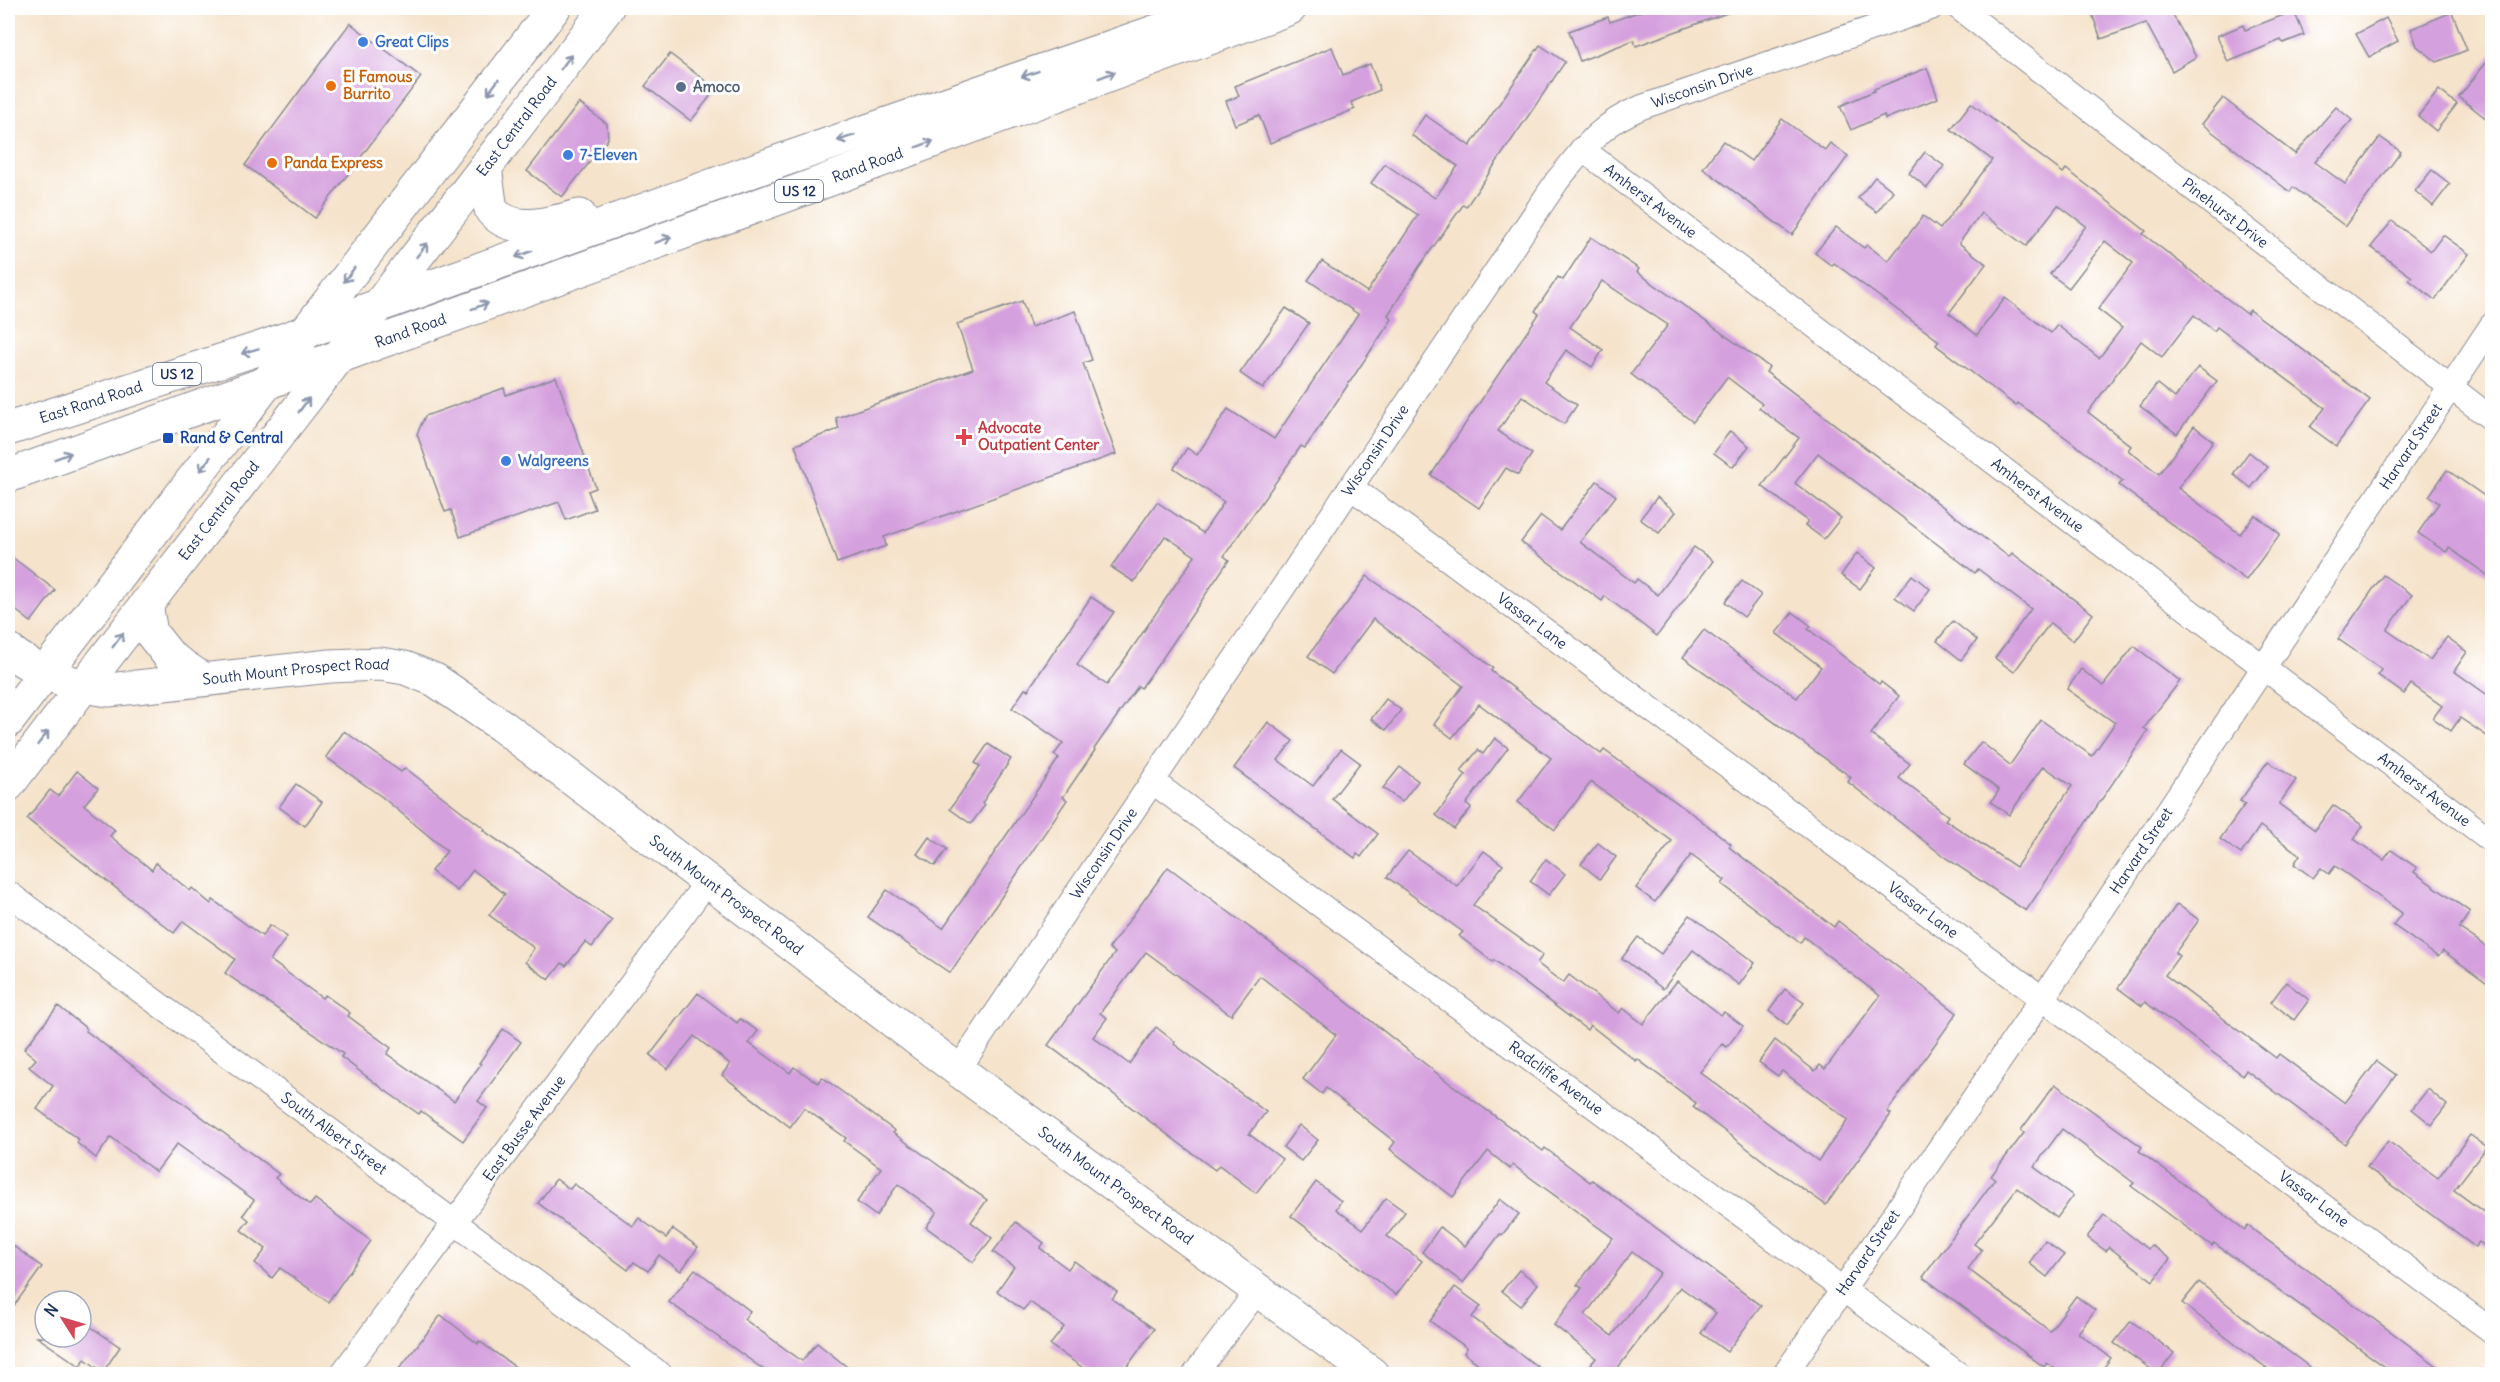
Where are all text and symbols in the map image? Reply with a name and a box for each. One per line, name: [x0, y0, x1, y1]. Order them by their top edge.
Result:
place label: Great Clips: [375, 32, 449, 52]
marker: Great Clips: [356, 35, 370, 49]
one-way arrow: [560, 54, 572, 70]
street label: Wisconsin Drive: [1649, 60, 1756, 112]
place label: El Famous Burrito: [343, 67, 412, 103]
one-way arrow: [1021, 69, 1040, 80]
one-way arrow: [1098, 69, 1116, 80]
street label: East Central Road: [472, 73, 561, 180]
place label: Amoco: [693, 77, 741, 96]
marker: El Famous Burrito: [324, 79, 338, 93]
one-way arrow: [487, 79, 500, 95]
marker: Amoco: [674, 80, 688, 94]
one-way arrow: [837, 133, 855, 144]
one-way arrow: [915, 138, 934, 149]
street label: Rand Road: [829, 143, 906, 187]
place label: 7-Eleven: [580, 145, 638, 164]
marker: 7-Eleven: [561, 148, 575, 162]
place label: Panda Express: [284, 153, 383, 173]
marker: Panda Express: [265, 156, 279, 170]
street label: Amherst Avenue: [1601, 159, 1701, 242]
street label: Pinehurst Drive: [2179, 174, 2272, 252]
road number: US 12: [775, 180, 823, 202]
one-way arrow: [653, 234, 672, 245]
one-way arrow: [415, 242, 428, 258]
one-way arrow: [515, 249, 534, 260]
one-way arrow: [342, 267, 355, 283]
one-way arrow: [470, 300, 489, 311]
street label: Rand Road: [372, 309, 449, 352]
one-way arrow: [241, 346, 260, 357]
road number: US 12: [153, 363, 201, 385]
street label: East Rand Road: [37, 377, 145, 427]
one-way arrow: [297, 397, 310, 413]
street label: Harvard Street: [2375, 399, 2446, 493]
street label: Wisconsin Drive: [1337, 401, 1413, 500]
place label: Advocate Outpatient Center: [978, 418, 1100, 455]
place label: Rand & Central: [180, 428, 283, 447]
marker: Advocate Outpatient Center: [955, 428, 973, 446]
marker: Rand & Central: [161, 431, 175, 445]
one-way arrow: [53, 450, 71, 461]
place label: Walgreens: [518, 451, 589, 471]
marker: Walgreens: [499, 454, 513, 468]
street label: Amherst Avenue: [1987, 454, 2088, 536]
one-way arrow: [199, 455, 212, 471]
street label: East Central Road: [174, 457, 263, 564]
street label: Vassar Lane: [1494, 589, 1571, 653]
one-way arrow: [111, 633, 124, 649]
street label: South Mount Prospect Road: [201, 654, 391, 689]
one-way arrow: [37, 731, 49, 747]
street label: Amherst Avenue: [2374, 748, 2475, 830]
street label: Wisconsin Drive: [1066, 804, 1141, 903]
street label: Harvard Street: [2105, 804, 2176, 897]
street label: South Mount Prospect Road: [646, 831, 807, 959]
street label: Vassar Lane: [1884, 878, 1962, 942]
street label: Radcliffe Avenue: [1505, 1037, 1607, 1119]
street label: East Busse Avenue: [478, 1071, 569, 1185]
street label: South Albert Street: [277, 1088, 391, 1178]
street label: South Mount Prospect Road: [1035, 1122, 1197, 1249]
street label: Vassar Lane: [2275, 1166, 2353, 1231]
street label: Harvard Street: [1832, 1206, 1904, 1299]
north arrow: [33, 1289, 93, 1349]
text: N: [40, 1300, 62, 1320]

